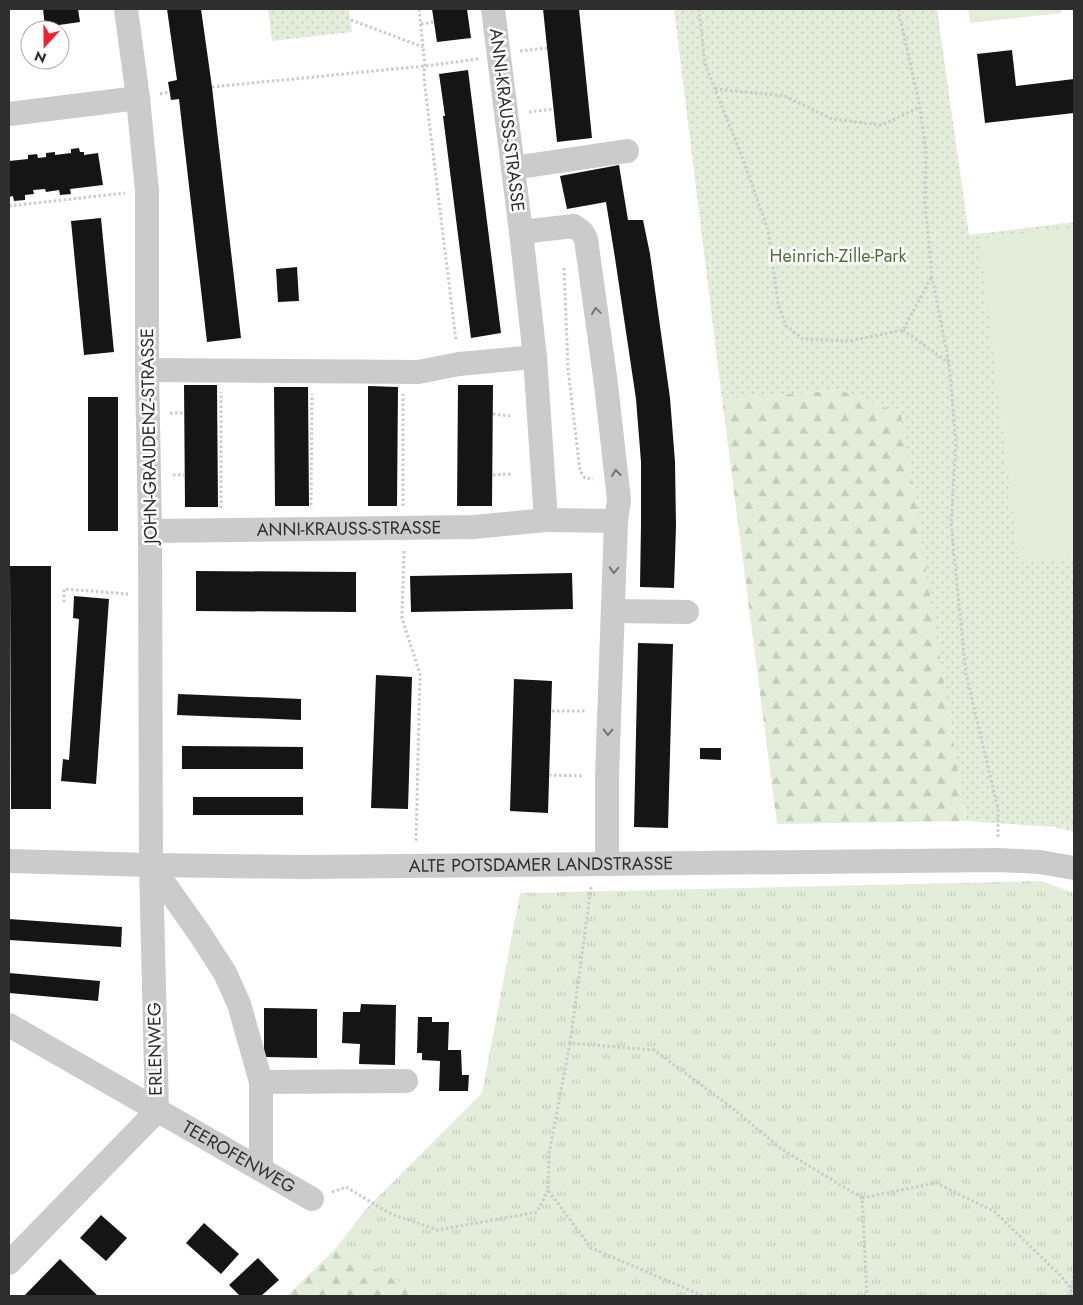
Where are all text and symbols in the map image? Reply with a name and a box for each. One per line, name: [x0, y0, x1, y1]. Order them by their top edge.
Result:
north arrow: [20, 20, 70, 70]
street label: ANNI-KRAUSS-STRASSE: [483, 27, 531, 213]
text: N: [32, 46, 49, 68]
park label: Heinrich-Zille-Park: [770, 243, 907, 269]
one-way arrow: [592, 307, 602, 316]
street label: JOHN-GRAUDENZ-STRASSE: [134, 328, 164, 546]
one-way arrow: [611, 468, 622, 476]
street label: ANNI-KRAUSS-STRASSE: [256, 514, 442, 543]
one-way arrow: [609, 566, 619, 574]
one-way arrow: [603, 729, 614, 737]
street label: ALTE POTSDAMER LANDSTRASSE: [409, 850, 673, 879]
street label: ERLENWEG: [141, 1002, 169, 1096]
street label: TEEROFENWEG: [177, 1114, 300, 1200]

